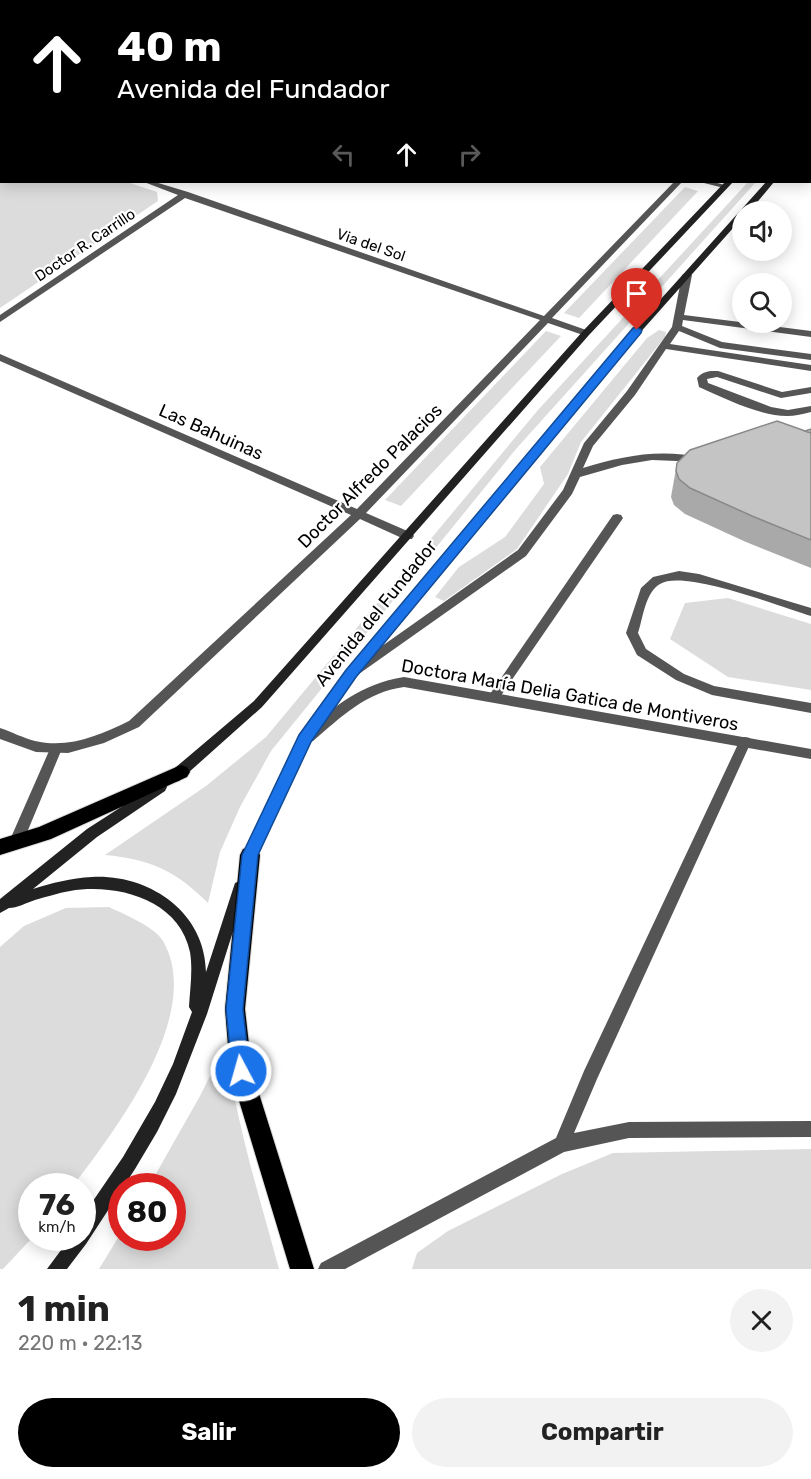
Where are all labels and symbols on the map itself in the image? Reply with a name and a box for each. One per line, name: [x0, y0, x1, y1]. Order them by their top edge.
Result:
street label: Doctor R. Carrillo: [31, 205, 139, 285]
street label: Via del Sol: [334, 225, 408, 265]
pin: [611, 268, 662, 330]
street label: Las Bahuinas: [155, 399, 267, 465]
street label: Doctor Alfredo Palacios: [293, 399, 447, 553]
street label: Avenida del Fundador: [310, 535, 442, 691]
street label: Doctora María Delia Gatica de Montiveros: [400, 654, 740, 736]
position arrow: [209, 1039, 273, 1103]
speed limit sign: 80: [108, 1173, 186, 1251]

